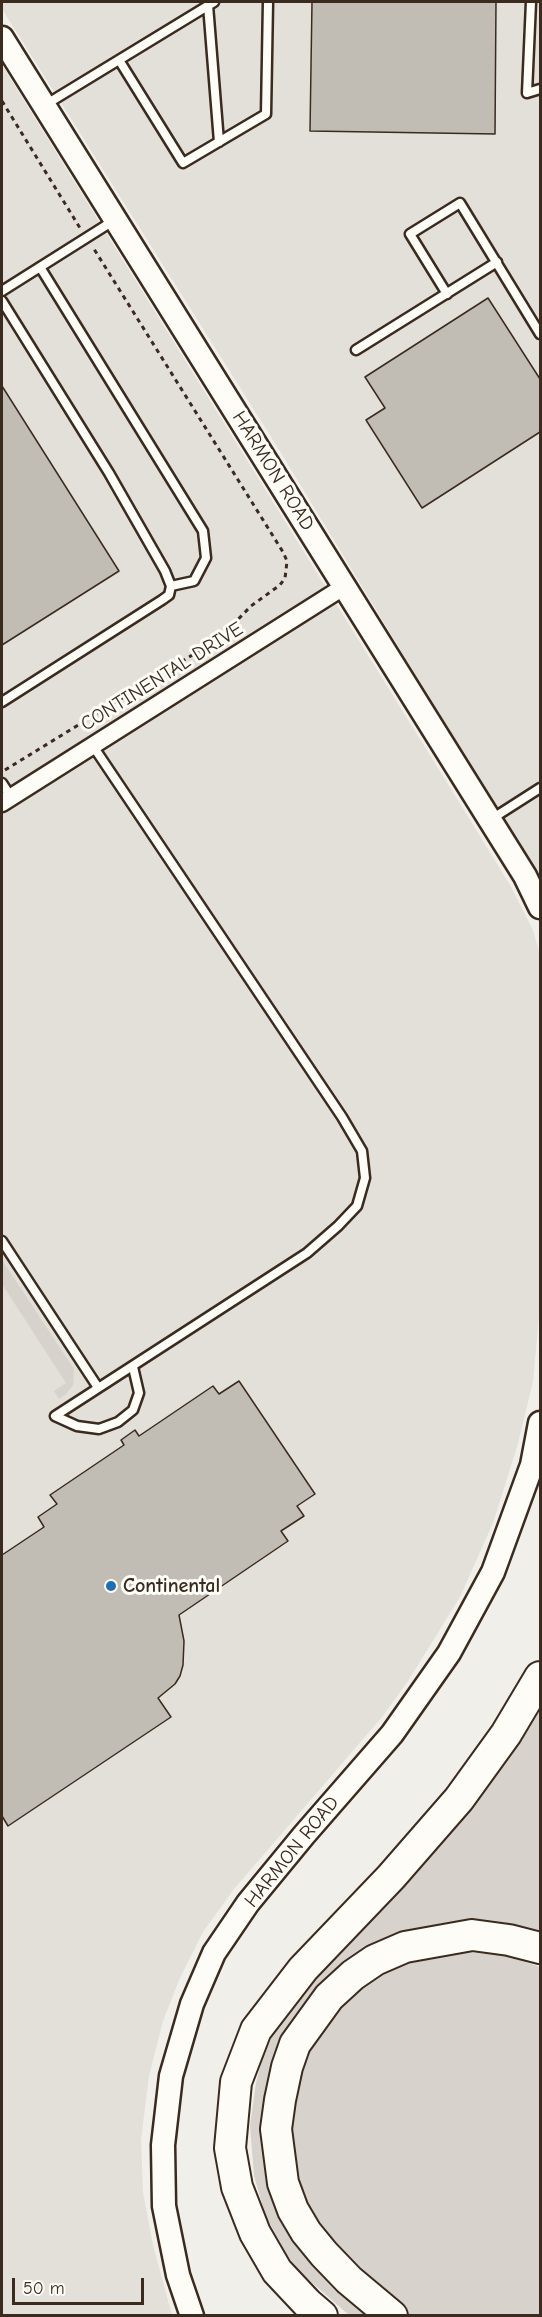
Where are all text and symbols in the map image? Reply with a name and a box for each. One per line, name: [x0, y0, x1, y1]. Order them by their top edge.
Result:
street label: HARMON ROAD: [227, 407, 319, 535]
street label: CONTINENTAL DRIVE: [76, 617, 248, 737]
place label: Continental: [123, 1574, 220, 1598]
marker: Continental: [104, 1579, 118, 1593]
street label: HARMON ROAD: [240, 1791, 344, 1913]
scale bar: [15, 2266, 147, 2304]
text: 50 m: [23, 2278, 65, 2299]

